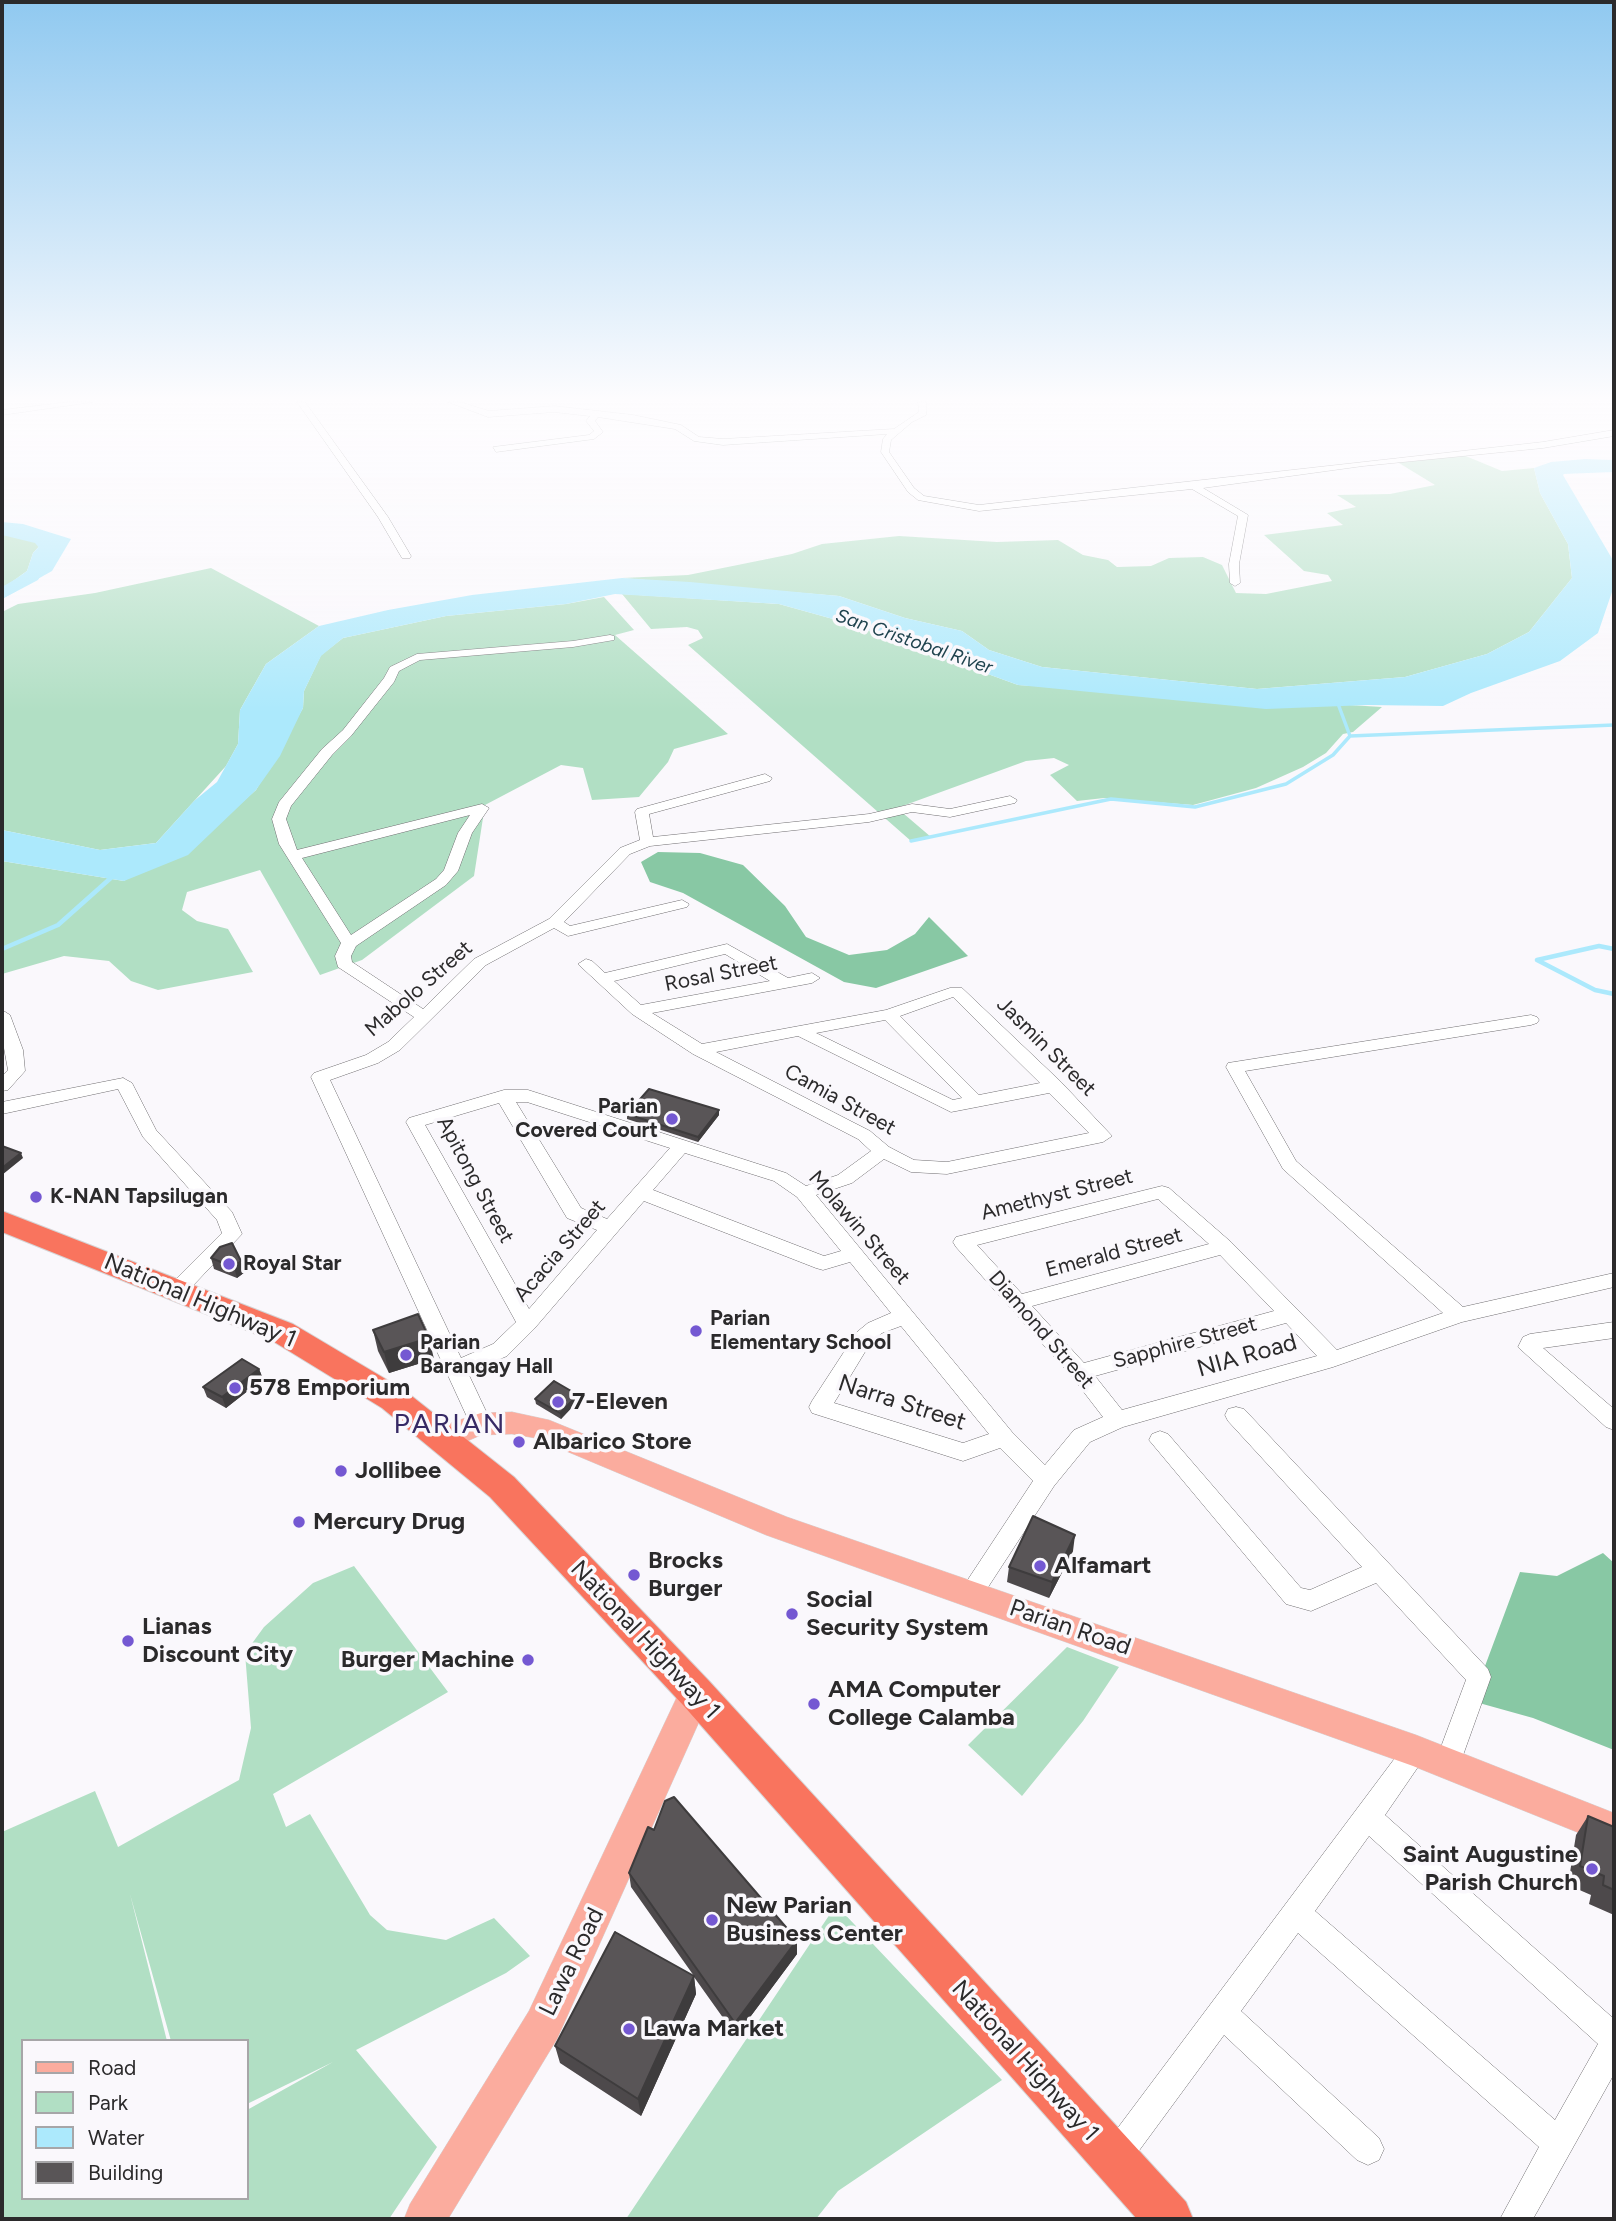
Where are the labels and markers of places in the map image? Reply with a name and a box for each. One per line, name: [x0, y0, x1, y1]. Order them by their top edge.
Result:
place label: Parian Covered Court: [515, 1094, 658, 1144]
marker: Parian Covered Court: [664, 1111, 680, 1127]
place label: K-NAN Tapsilugan: [50, 1184, 228, 1210]
marker: K-NAN Tapsilugan: [28, 1189, 44, 1205]
place label: Royal Star: [243, 1251, 342, 1277]
marker: Royal Star: [221, 1256, 237, 1272]
place label: Parian Elementary School: [710, 1306, 891, 1356]
marker: Parian Elementary School: [688, 1323, 704, 1339]
place label: Parian Barangay Hall: [420, 1330, 553, 1380]
marker: Parian Barangay Hall: [398, 1347, 414, 1363]
place label: 578 Emporium: [249, 1374, 410, 1402]
marker: 578 Emporium: [227, 1380, 243, 1396]
place label: 7-Eleven: [572, 1388, 668, 1416]
marker: 7-Eleven: [550, 1394, 566, 1410]
place label: Albarico Store: [533, 1428, 692, 1456]
marker: Albarico Store: [511, 1434, 527, 1450]
place label: Jollibee: [355, 1457, 441, 1485]
marker: Jollibee: [333, 1463, 349, 1479]
place label: Mercury Drug: [313, 1508, 465, 1536]
marker: Mercury Drug: [291, 1514, 307, 1530]
place label: Brocks Burger: [648, 1547, 723, 1603]
place label: Alfamart: [1054, 1552, 1151, 1580]
marker: Alfamart: [1032, 1558, 1048, 1574]
marker: Brocks Burger: [626, 1567, 642, 1583]
place label: Social Security System: [806, 1586, 988, 1642]
marker: Social Security System: [784, 1606, 800, 1622]
place label: Lianas Discount City: [142, 1613, 293, 1669]
marker: Lianas Discount City: [120, 1633, 136, 1649]
place label: Burger Machine: [341, 1646, 514, 1674]
marker: Burger Machine: [520, 1652, 536, 1668]
place label: AMA Computer College Calamba: [828, 1676, 1015, 1732]
marker: AMA Computer College Calamba: [806, 1696, 822, 1712]
place label: Saint Augustine Parish Church: [1402, 1841, 1578, 1897]
marker: Saint Augustine Parish Church: [1584, 1861, 1600, 1877]
place label: New Parian Business Center: [726, 1892, 903, 1948]
marker: New Parian Business Center: [704, 1912, 720, 1928]
place label: Lawa Market: [643, 2015, 784, 2043]
marker: Lawa Market: [621, 2021, 637, 2037]

